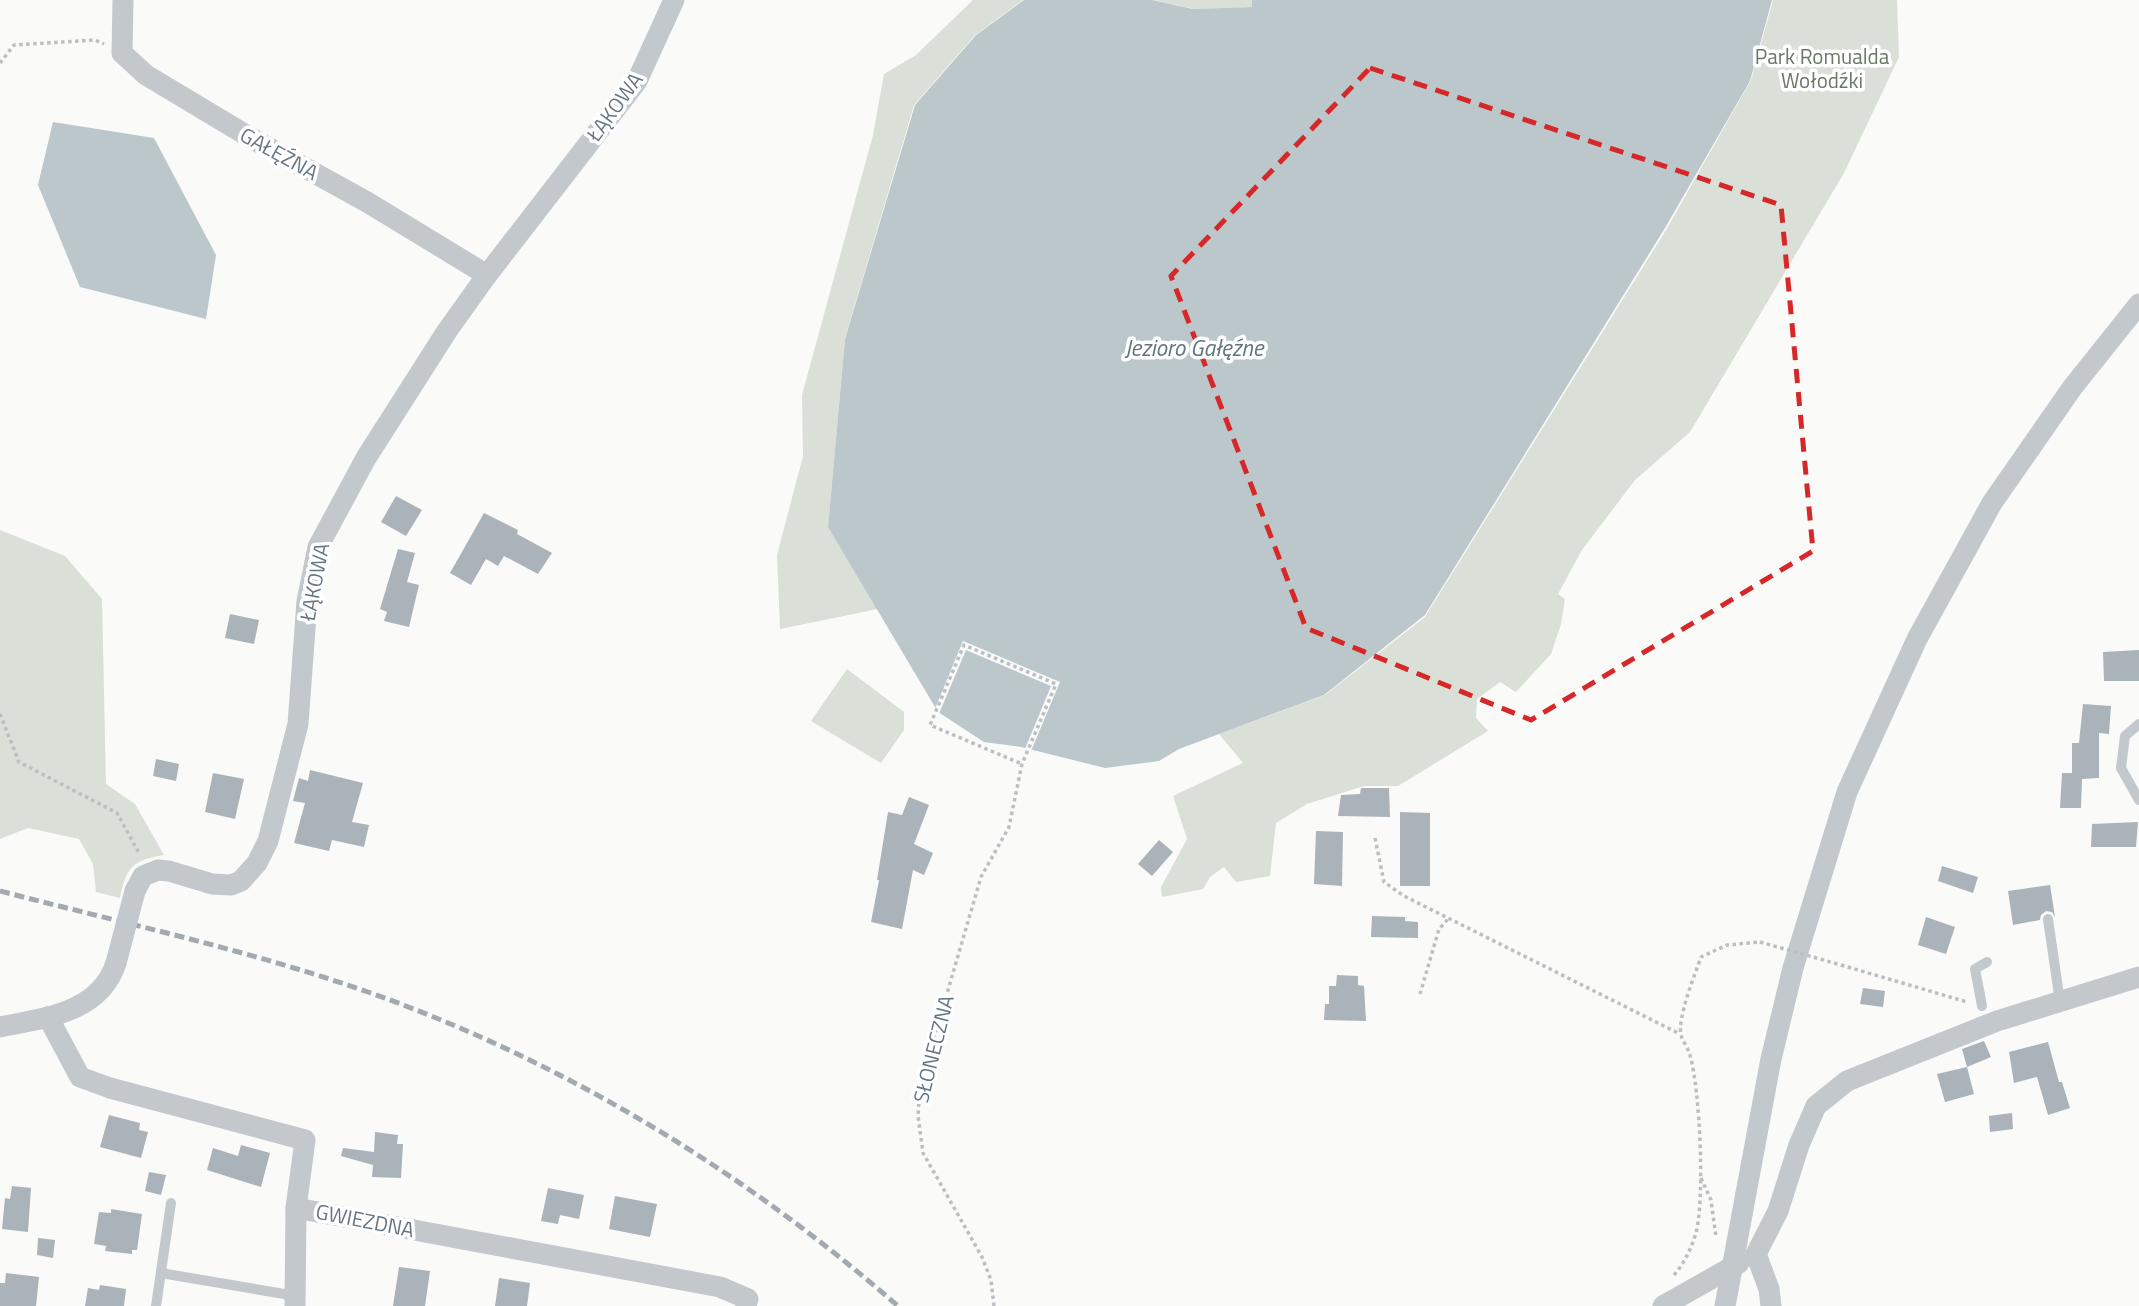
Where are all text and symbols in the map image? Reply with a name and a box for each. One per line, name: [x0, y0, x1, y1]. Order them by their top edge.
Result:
park label: Park Romualda Wołodźki: [1755, 40, 1890, 96]
street label: ŁĄKOWA: [578, 65, 651, 148]
street label: GAŁĘŹNA: [234, 118, 325, 188]
water label: Jezioro Gałęźne: [1125, 330, 1265, 365]
street label: ŁĄKOWA: [291, 540, 337, 624]
street label: SŁONECZNA: [904, 991, 962, 1106]
street label: GWIEZDNA: [313, 1195, 418, 1245]

